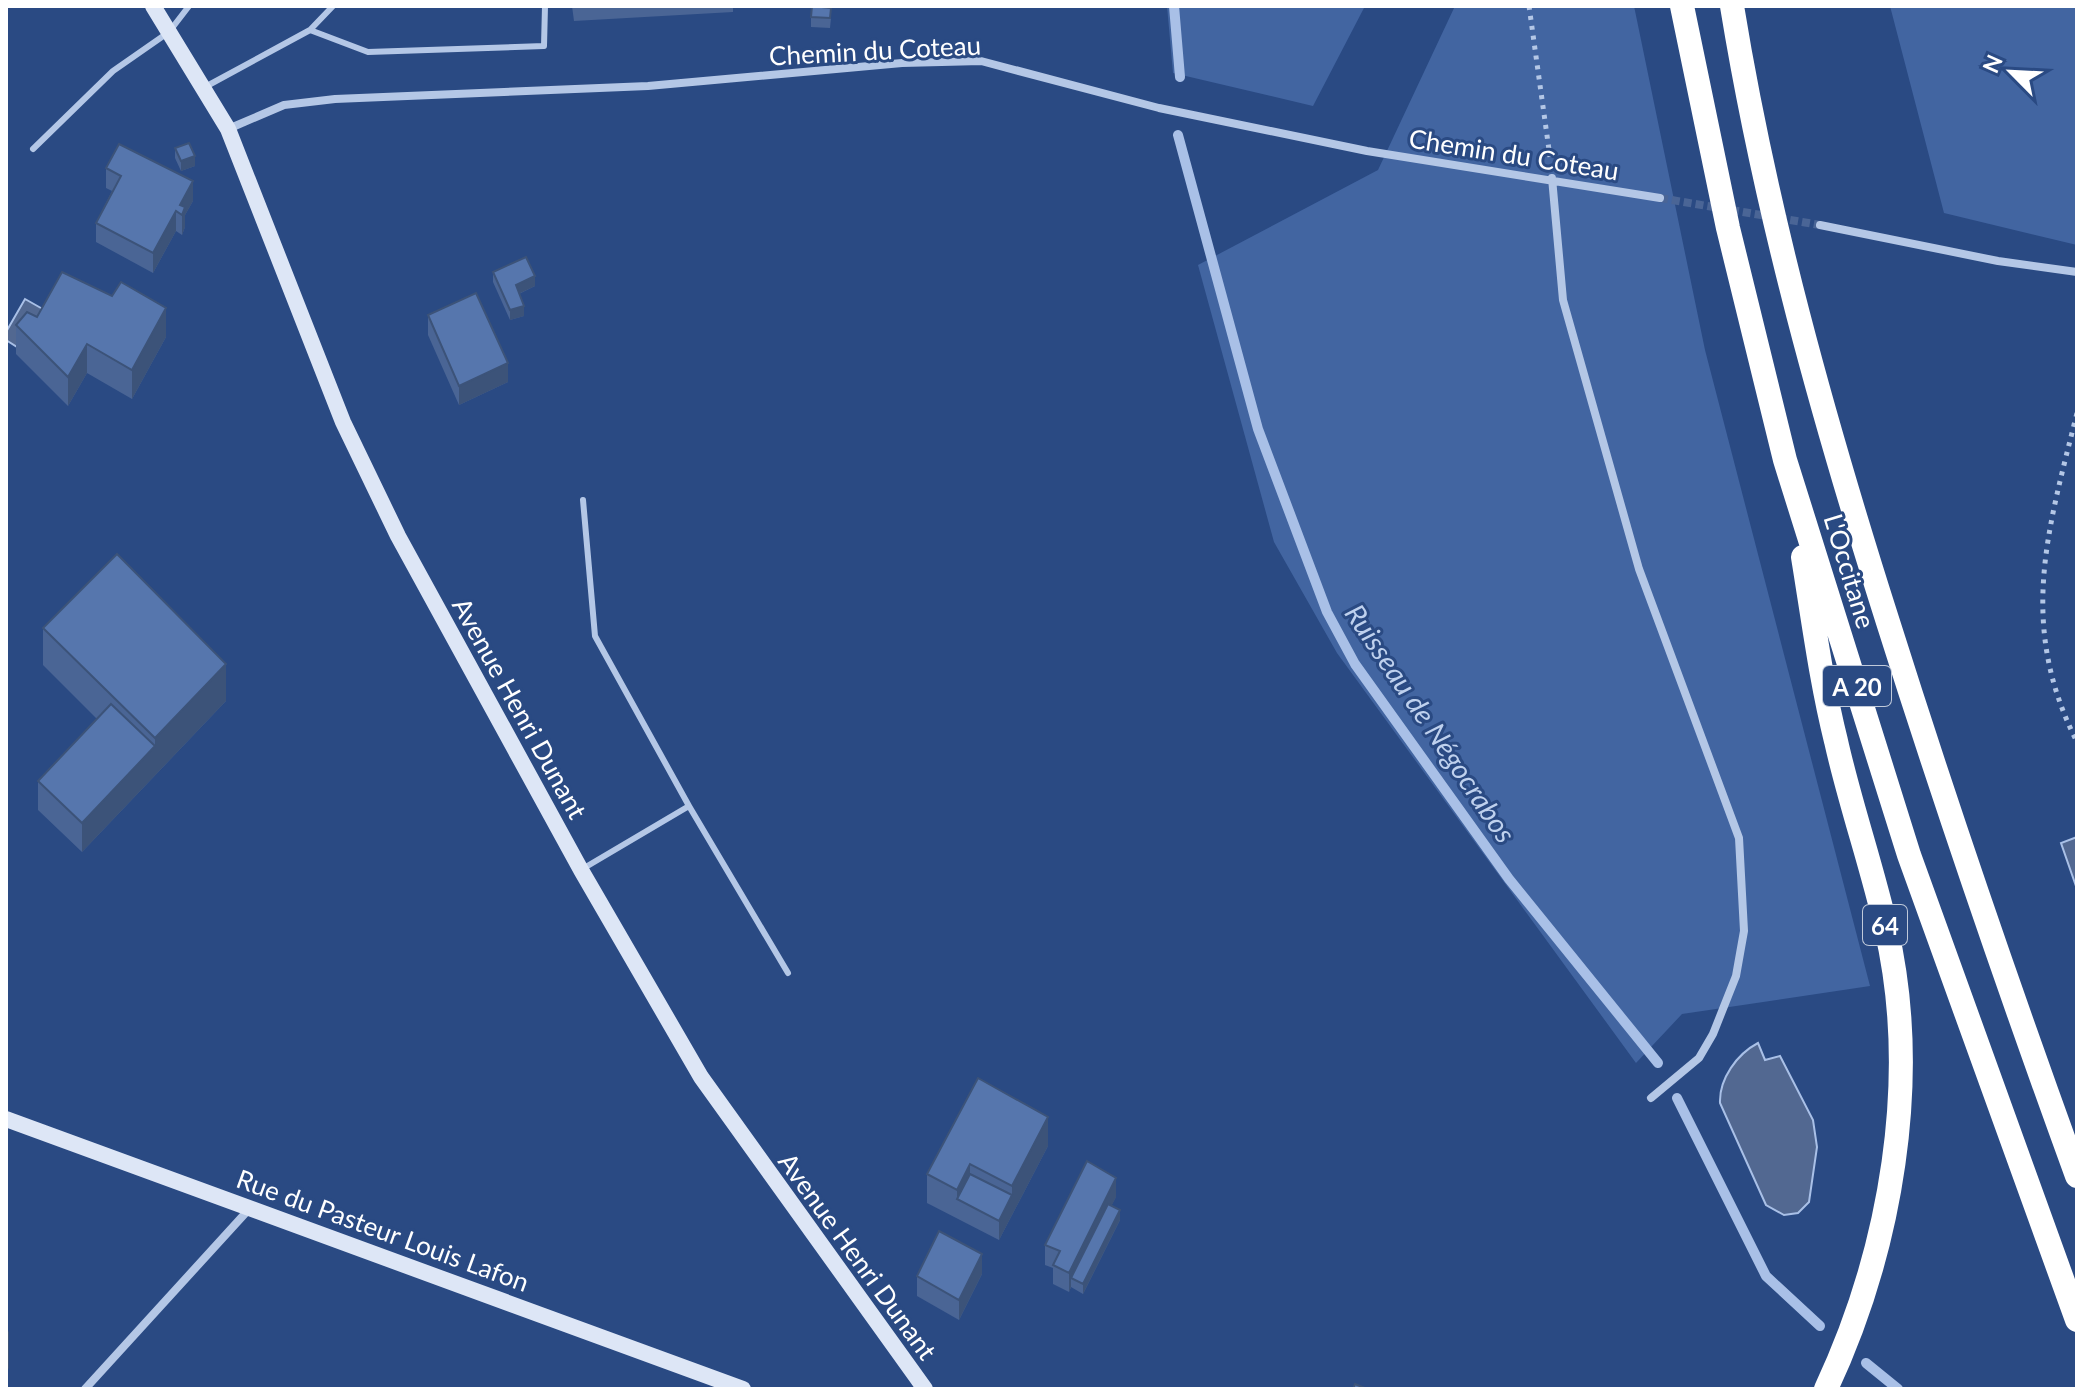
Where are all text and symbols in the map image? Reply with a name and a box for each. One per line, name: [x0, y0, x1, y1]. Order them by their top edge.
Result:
street label: Chemin du Coteau: [768, 28, 982, 72]
north arrow: [1971, 32, 2051, 112]
text: N: [1976, 50, 2008, 77]
street label: Chemin du Coteau: [1407, 122, 1621, 186]
street label: L'Occitane: [1817, 510, 1883, 632]
street label: Avenue Henri Dunant: [446, 592, 594, 825]
water label: Ruisseau de Négocrabos: [1339, 597, 1523, 849]
road number: A 20: [1823, 666, 1891, 706]
road number: 64: [1863, 905, 1907, 945]
street label: Avenue Henri Dunant: [772, 1146, 944, 1366]
street label: Rue du Pasteur Louis Lafon: [233, 1162, 533, 1298]

